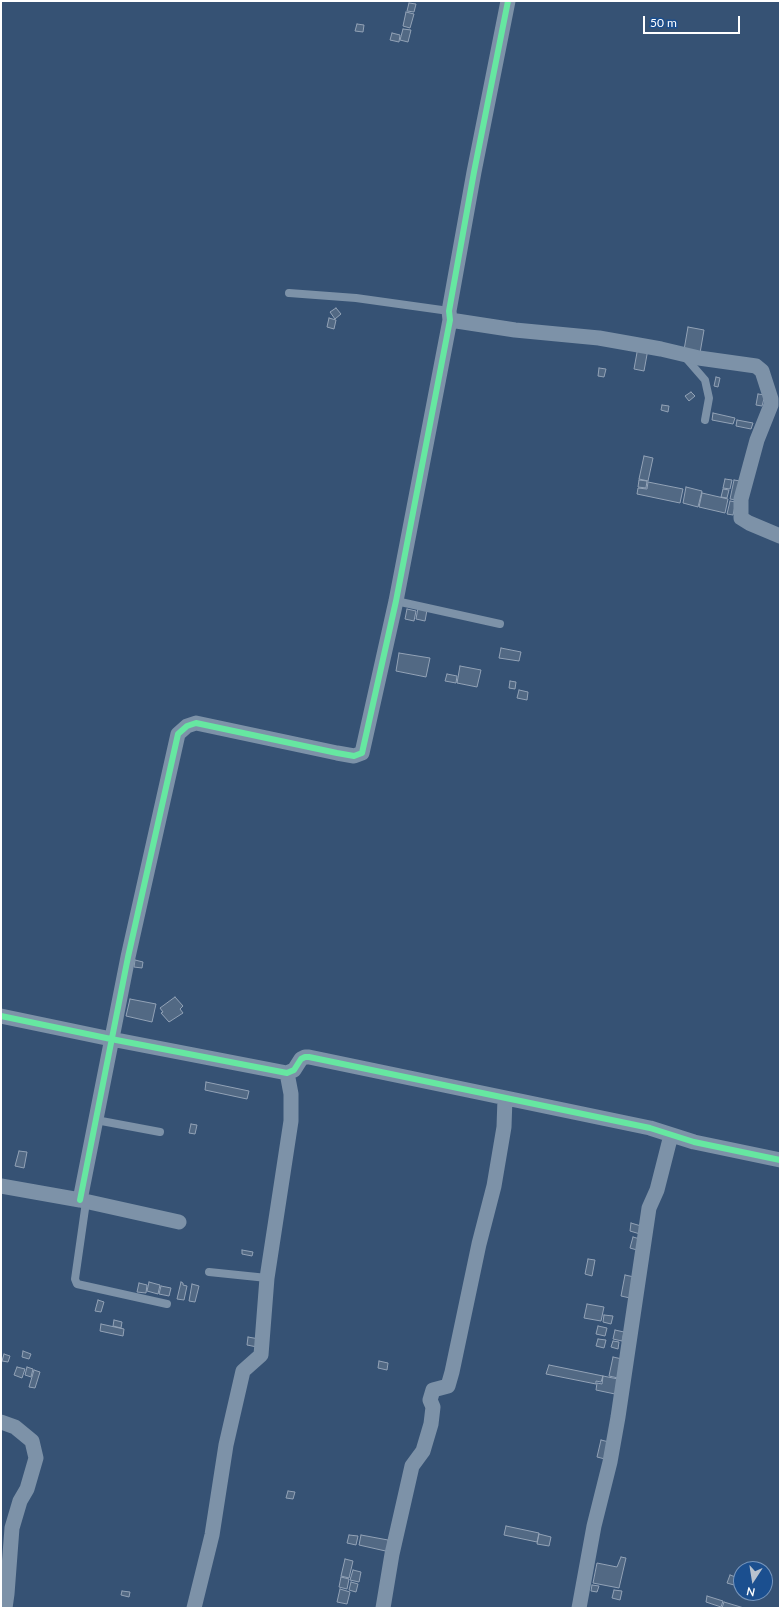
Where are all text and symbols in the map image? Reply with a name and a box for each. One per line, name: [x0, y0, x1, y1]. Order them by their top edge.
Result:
scale bar: [645, 8, 742, 34]
text: 50 m: [650, 15, 677, 30]
north arrow: [733, 1561, 773, 1601]
text: N: [745, 1585, 756, 1599]

